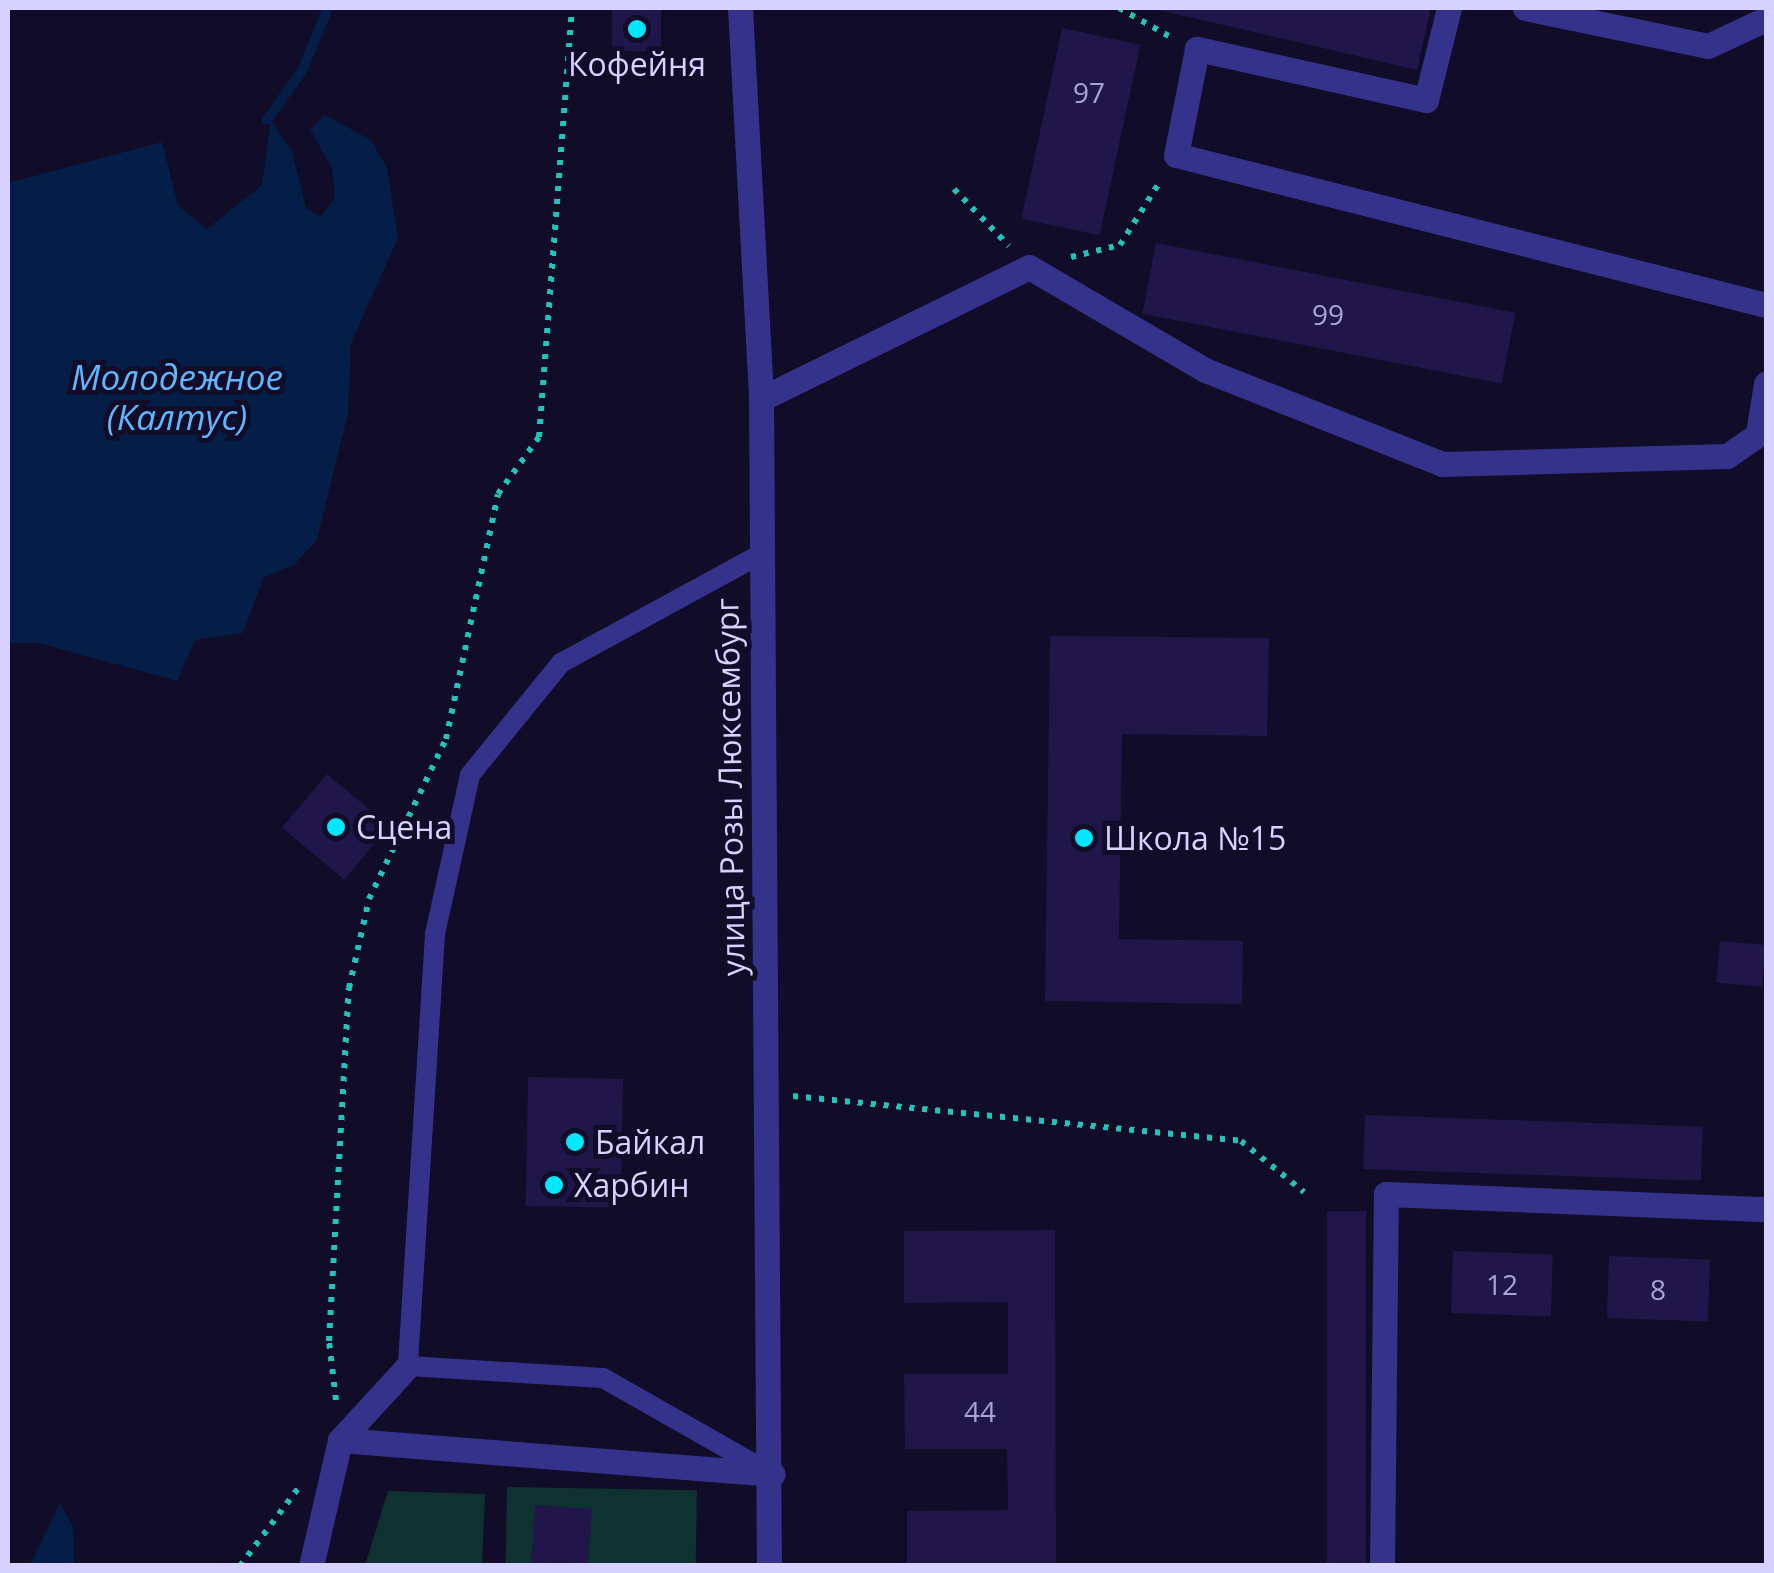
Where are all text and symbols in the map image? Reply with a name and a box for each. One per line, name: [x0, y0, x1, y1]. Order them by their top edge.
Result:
marker: Кофейня: [626, 18, 648, 40]
place label: Кофейня: [568, 45, 706, 83]
house number: 97: [1073, 75, 1105, 109]
house number: 99: [1312, 297, 1344, 331]
water label: Молодежное (Калтус): [71, 356, 283, 438]
street label: улица Розы Люксембург: [708, 597, 752, 977]
place label: Сцена: [356, 808, 452, 846]
marker: Сцена: [325, 816, 347, 838]
place label: Школа №15: [1104, 819, 1286, 857]
marker: Школа №15: [1073, 827, 1095, 849]
place label: Байкал: [595, 1123, 705, 1161]
marker: Байкал: [564, 1131, 586, 1153]
place label: Харбин: [574, 1166, 689, 1204]
marker: Харбин: [543, 1174, 565, 1196]
house number: 12: [1486, 1267, 1518, 1301]
house number: 8: [1650, 1272, 1666, 1306]
house number: 44: [964, 1394, 996, 1428]

